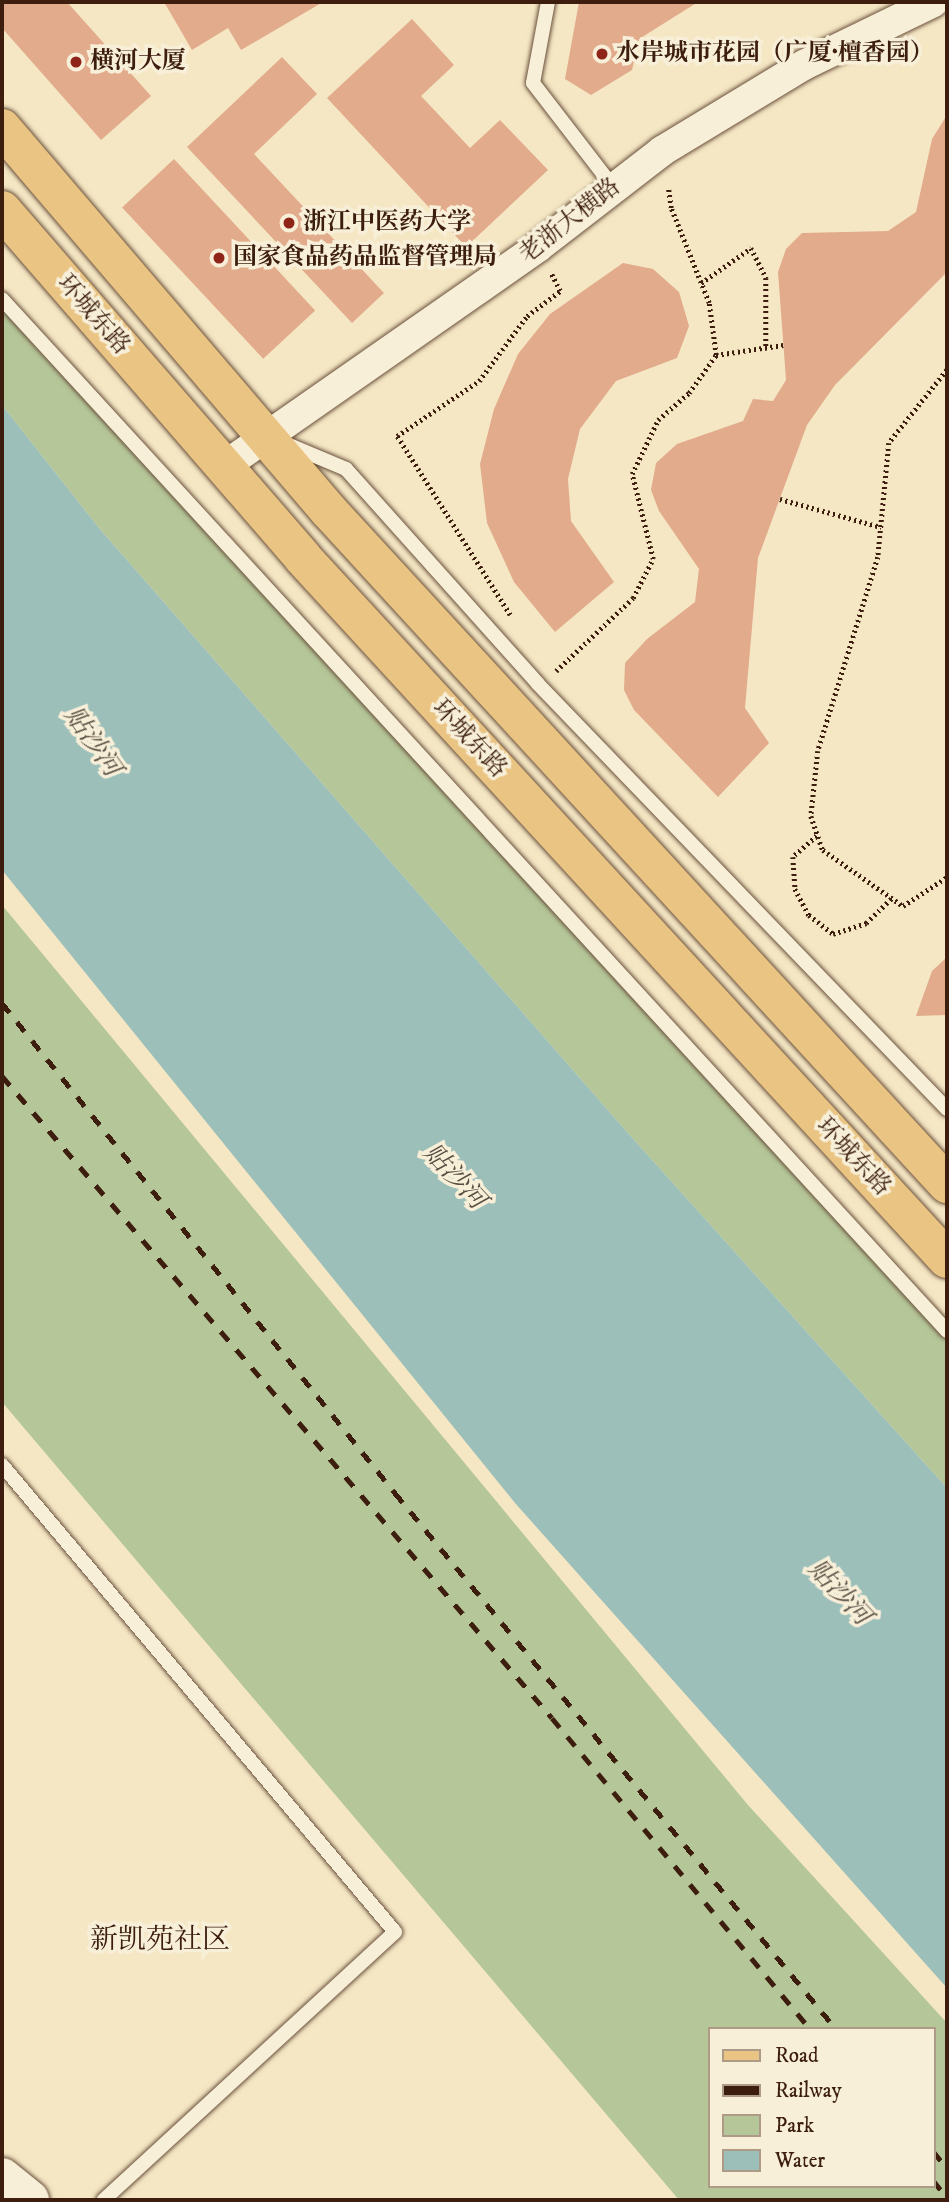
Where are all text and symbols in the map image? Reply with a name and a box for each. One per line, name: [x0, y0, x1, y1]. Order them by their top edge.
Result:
place label: 水岸城市花园（广厦·檀香园）: [616, 40, 934, 68]
marker: 水岸城市花园（广厦·檀香园）: [594, 46, 610, 62]
place label: 横河大厦: [90, 48, 186, 76]
marker: 横河大厦: [68, 54, 84, 70]
street label: 老浙大横路: [514, 173, 626, 269]
place label: 浙江中医药大学: [303, 209, 471, 237]
marker: 浙江中医药大学: [281, 215, 297, 231]
place label: 国家食品药品监督管理局: [233, 244, 497, 272]
marker: 国家食品药品监督管理局: [211, 250, 227, 266]
street label: 环城东路: [51, 269, 135, 361]
street label: 环城东路: [426, 694, 512, 784]
water label: 贴沙河: [57, 701, 127, 783]
street label: 环城东路: [810, 1112, 896, 1202]
water label: 贴沙河: [416, 1138, 492, 1216]
water label: 贴沙河: [801, 1554, 877, 1632]
district label: 新凯苑社区: [90, 1923, 230, 1957]
legend: [708, 2027, 935, 2188]
text: Road: [775, 2043, 819, 2069]
text: Railway: [775, 2078, 842, 2104]
text: Park: [775, 2113, 814, 2139]
text: Water: [775, 2148, 825, 2174]

